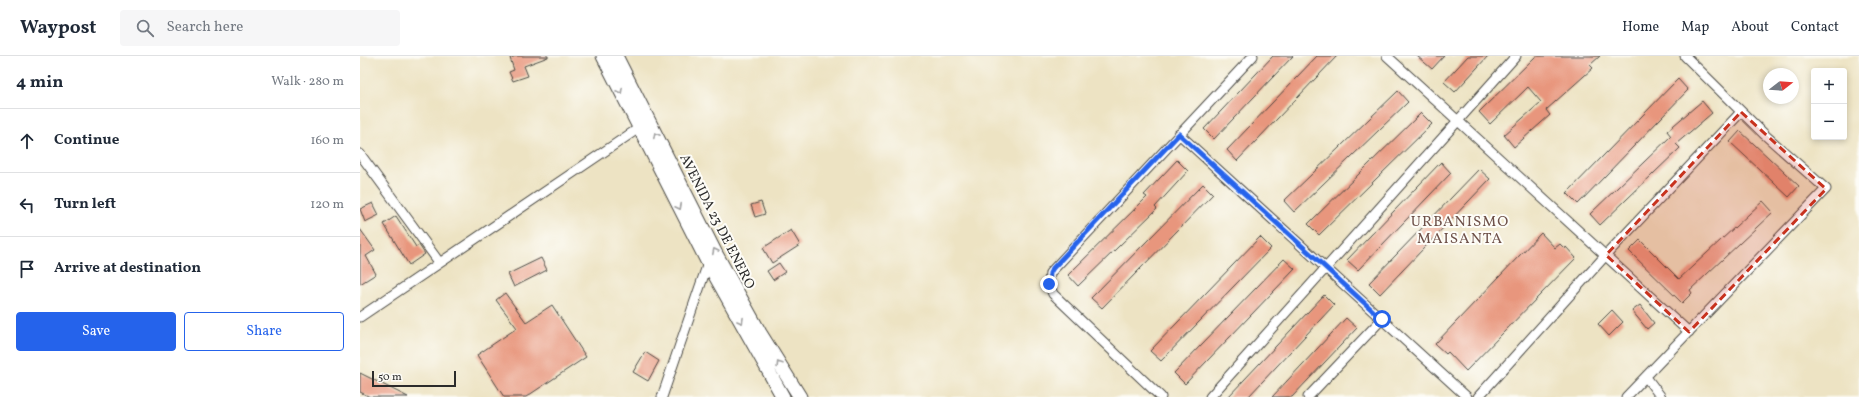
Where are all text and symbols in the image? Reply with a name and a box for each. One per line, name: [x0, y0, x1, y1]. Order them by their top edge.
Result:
search box: [120, 10, 400, 46]
text: Waypost: [20, 15, 96, 41]
icon: search: [134, 17, 156, 39]
text: Search here: [166, 17, 243, 38]
text: Home: [1622, 18, 1659, 37]
text: Map: [1681, 18, 1709, 37]
text: About: [1731, 18, 1769, 37]
text: Contact: [1791, 18, 1839, 37]
north arrow: [1763, 68, 1799, 104]
map controls: [1811, 68, 1847, 140]
button: +: [1811, 68, 1847, 104]
text: 4 min: [16, 71, 63, 94]
text: Walk · 280 m: [271, 73, 344, 91]
one-way arrow: [615, 87, 623, 94]
button: −: [1811, 104, 1847, 140]
icon: ahead: [16, 130, 38, 152]
text: Continue: [54, 130, 119, 151]
text: 160 m: [310, 132, 344, 150]
one-way arrow: [653, 132, 661, 139]
street label: AVENIDA 23 DE ENERO: [674, 151, 759, 292]
icon: left: [16, 194, 38, 216]
text: Turn left: [54, 194, 116, 215]
text: 120 m: [310, 196, 344, 214]
one-way arrow: [675, 202, 682, 210]
district label: URBANISMO MAISANTA: [1411, 212, 1509, 250]
one-way arrow: [712, 248, 720, 255]
icon: arrive: [16, 258, 38, 280]
text: Arrive at destination: [54, 258, 201, 279]
route end: [1040, 275, 1058, 293]
route start: [1373, 310, 1391, 328]
button: Save: [16, 312, 176, 351]
button: Share: [184, 312, 344, 351]
one-way arrow: [736, 317, 743, 324]
one-way arrow: [776, 361, 783, 368]
scale bar: [372, 369, 456, 388]
text: 50 m: [378, 370, 402, 385]

